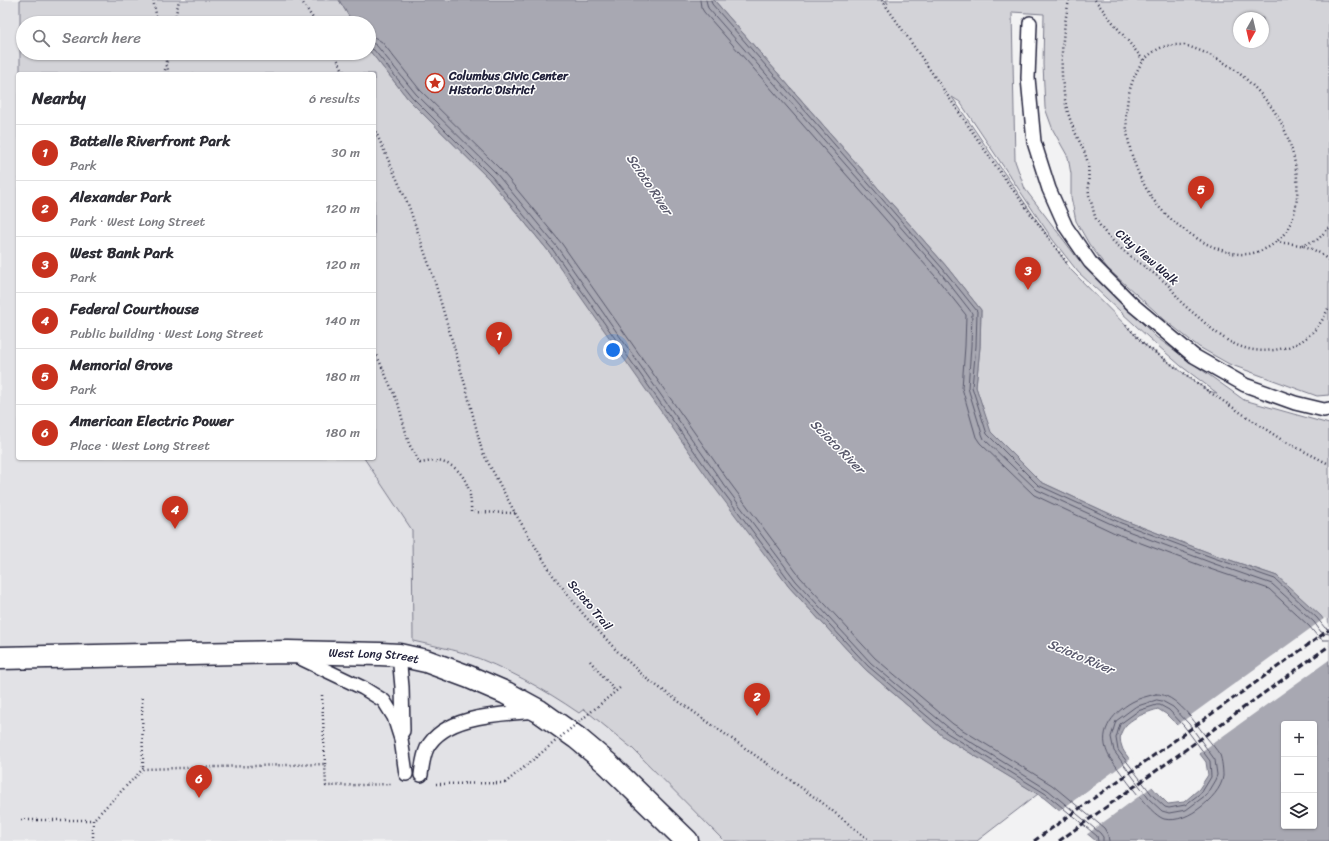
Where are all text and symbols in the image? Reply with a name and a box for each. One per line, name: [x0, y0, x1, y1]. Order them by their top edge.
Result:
north arrow: [1233, 12, 1269, 48]
search box: [16, 16, 376, 60]
text: Search here: [62, 25, 141, 51]
icon: search: [30, 27, 52, 49]
place label: Columbus Civic Center Historic District: [448, 65, 569, 101]
place icon: Columbus Civic Center Historic District: [424, 72, 446, 94]
text: Nearby: [32, 83, 86, 113]
text: 6 results: [309, 87, 360, 110]
text: Battelle Riverfront Park: [70, 128, 230, 154]
text: 1: [42, 141, 48, 164]
text: 30 m: [331, 141, 360, 164]
water label: Scioto River: [621, 149, 680, 222]
text: Park: [70, 154, 97, 177]
pin: 5: [1188, 176, 1214, 209]
text: Alexander Park: [70, 184, 171, 210]
text: 2: [41, 197, 49, 220]
text: 120 m: [325, 197, 360, 220]
text: Park · West Long Street: [70, 210, 205, 233]
street label: City View Walk: [1110, 223, 1184, 291]
text: West Bank Park: [70, 240, 174, 266]
text: 3: [41, 253, 49, 276]
text: 120 m: [325, 253, 360, 276]
pin: 3: [1015, 257, 1041, 290]
text: Park: [70, 266, 97, 289]
text: Federal Courthouse: [70, 296, 199, 322]
text: 4: [41, 309, 49, 332]
text: 140 m: [325, 309, 360, 332]
text: Public building · West Long Street: [70, 322, 263, 345]
pin: 1: [486, 322, 512, 355]
your location: [603, 340, 623, 360]
text: Memorial Grove: [70, 352, 172, 378]
text: 5: [41, 365, 49, 388]
text: 180 m: [325, 365, 360, 388]
text: Park: [70, 378, 97, 401]
text: American Electric Power: [70, 408, 233, 434]
water label: Scioto River: [805, 414, 872, 481]
text: 6: [41, 421, 49, 444]
text: 180 m: [325, 421, 360, 444]
text: Place · West Long Street: [70, 434, 210, 457]
pin: 4: [162, 496, 188, 529]
street label: Scioto Trail: [562, 575, 618, 636]
water label: Scioto River: [1044, 632, 1120, 682]
street label: West Long Street: [328, 642, 421, 670]
pin: 2: [744, 683, 770, 716]
map controls: [1281, 721, 1317, 829]
button: +: [1281, 721, 1317, 757]
button: −: [1281, 757, 1317, 793]
pin: 6: [186, 765, 212, 798]
button: layers: [1281, 793, 1317, 829]

